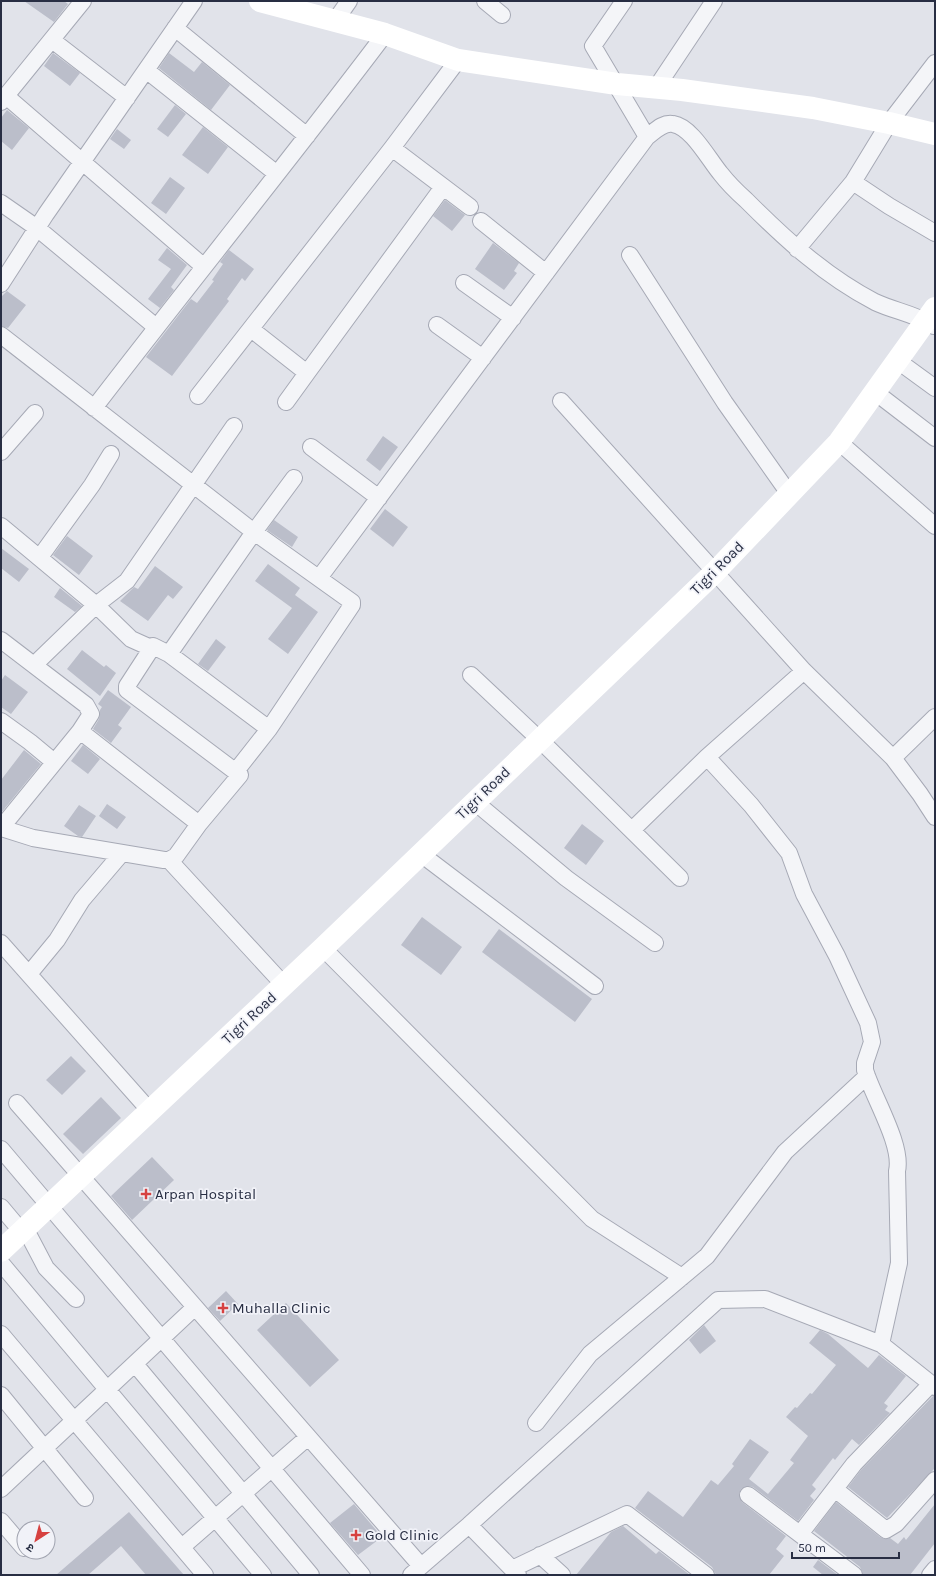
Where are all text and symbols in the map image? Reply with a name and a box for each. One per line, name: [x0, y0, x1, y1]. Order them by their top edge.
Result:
street label: Tigri Road: [686, 537, 748, 599]
street label: Tigri Road: [452, 763, 514, 823]
street label: Tigri Road: [218, 988, 280, 1048]
place label: Arpan Hospital: [155, 1185, 256, 1203]
marker: Arpan Hospital: [140, 1188, 152, 1200]
place label: Muhalla Clinic: [232, 1299, 330, 1317]
marker: Muhalla Clinic: [217, 1302, 229, 1314]
north arrow: [16, 1520, 56, 1560]
place label: Gold Clinic: [365, 1526, 439, 1544]
marker: Gold Clinic: [350, 1529, 362, 1541]
scale bar: [792, 1534, 899, 1560]
text: उ: [24, 1540, 37, 1555]
text: 50 m: [798, 1541, 826, 1555]

